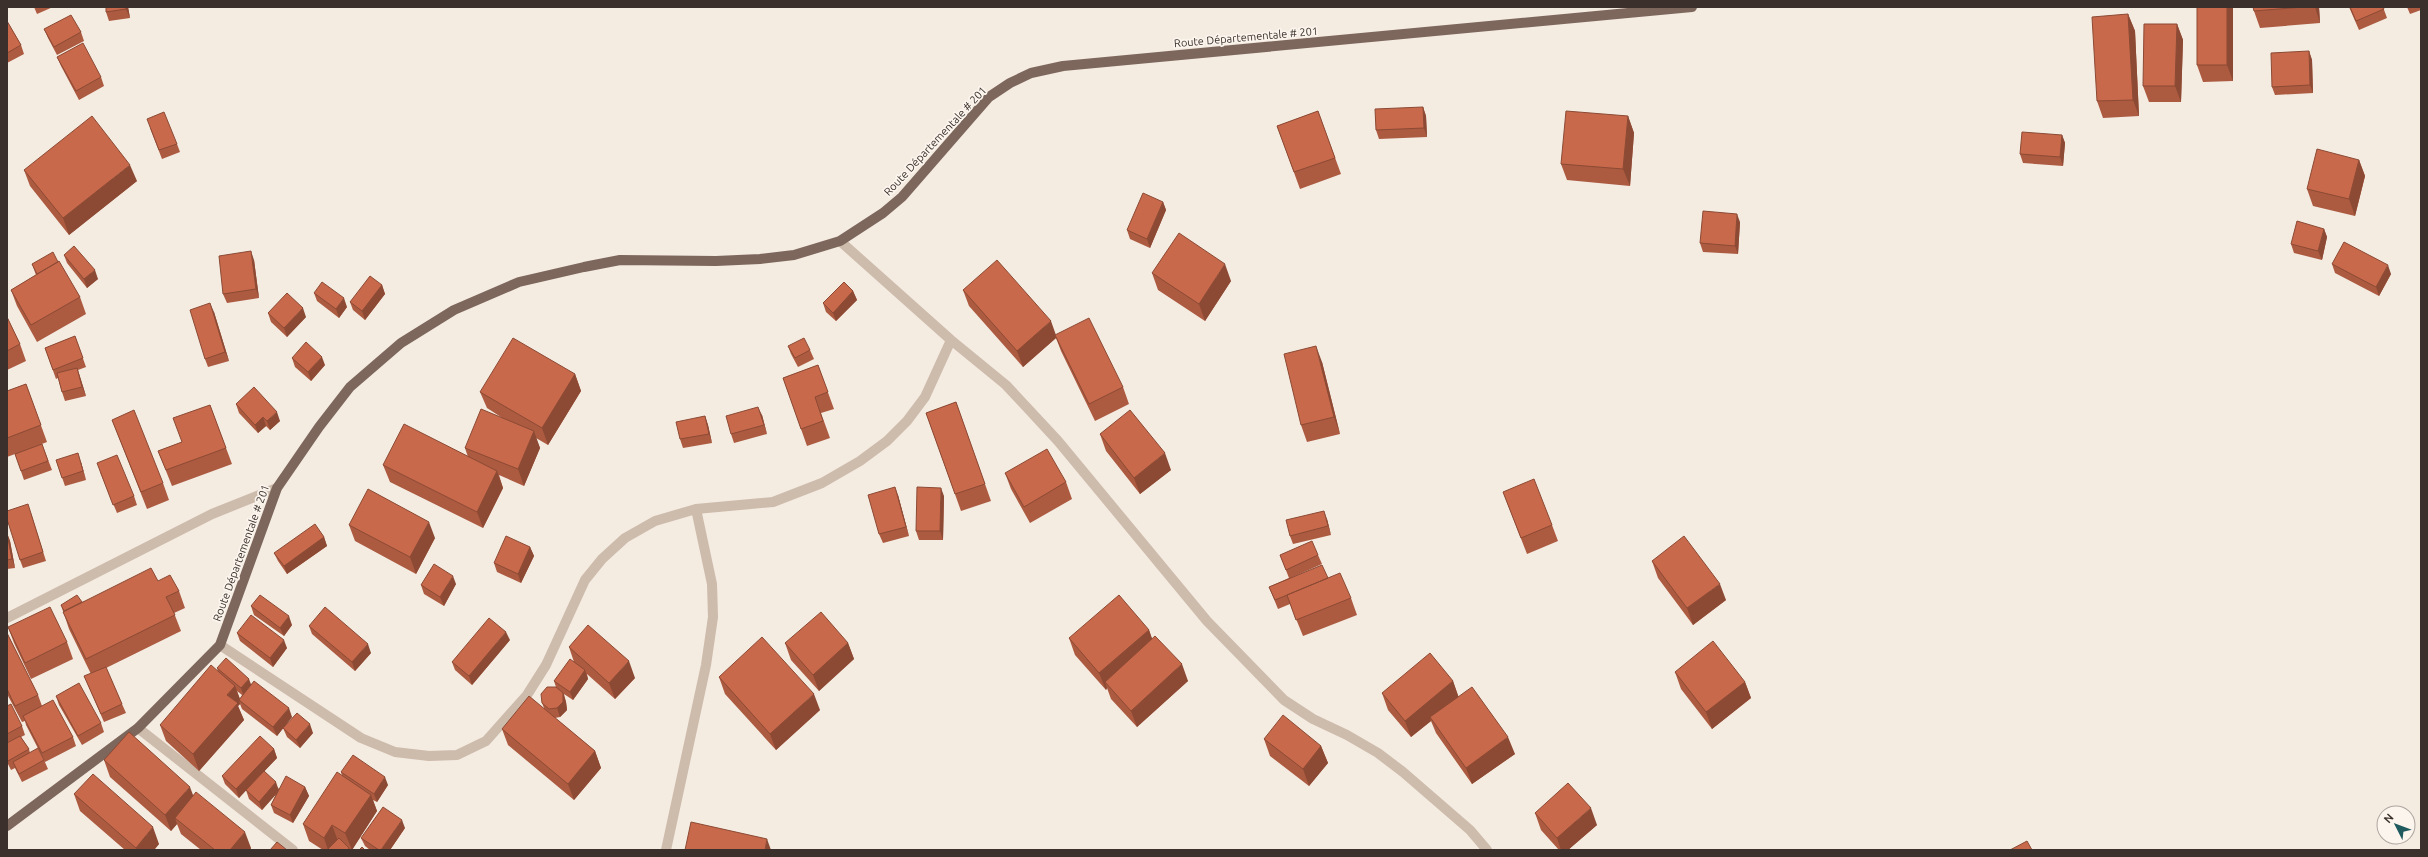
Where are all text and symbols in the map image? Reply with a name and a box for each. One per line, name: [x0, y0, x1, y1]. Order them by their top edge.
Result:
street label: Route Départementale # 201: [1173, 25, 1319, 49]
street label: Route Départementale # 201: [881, 84, 989, 198]
street label: Route Départementale # 201: [211, 483, 271, 623]
north arrow: [2376, 805, 2416, 845]
text: N: [2381, 811, 2396, 825]

